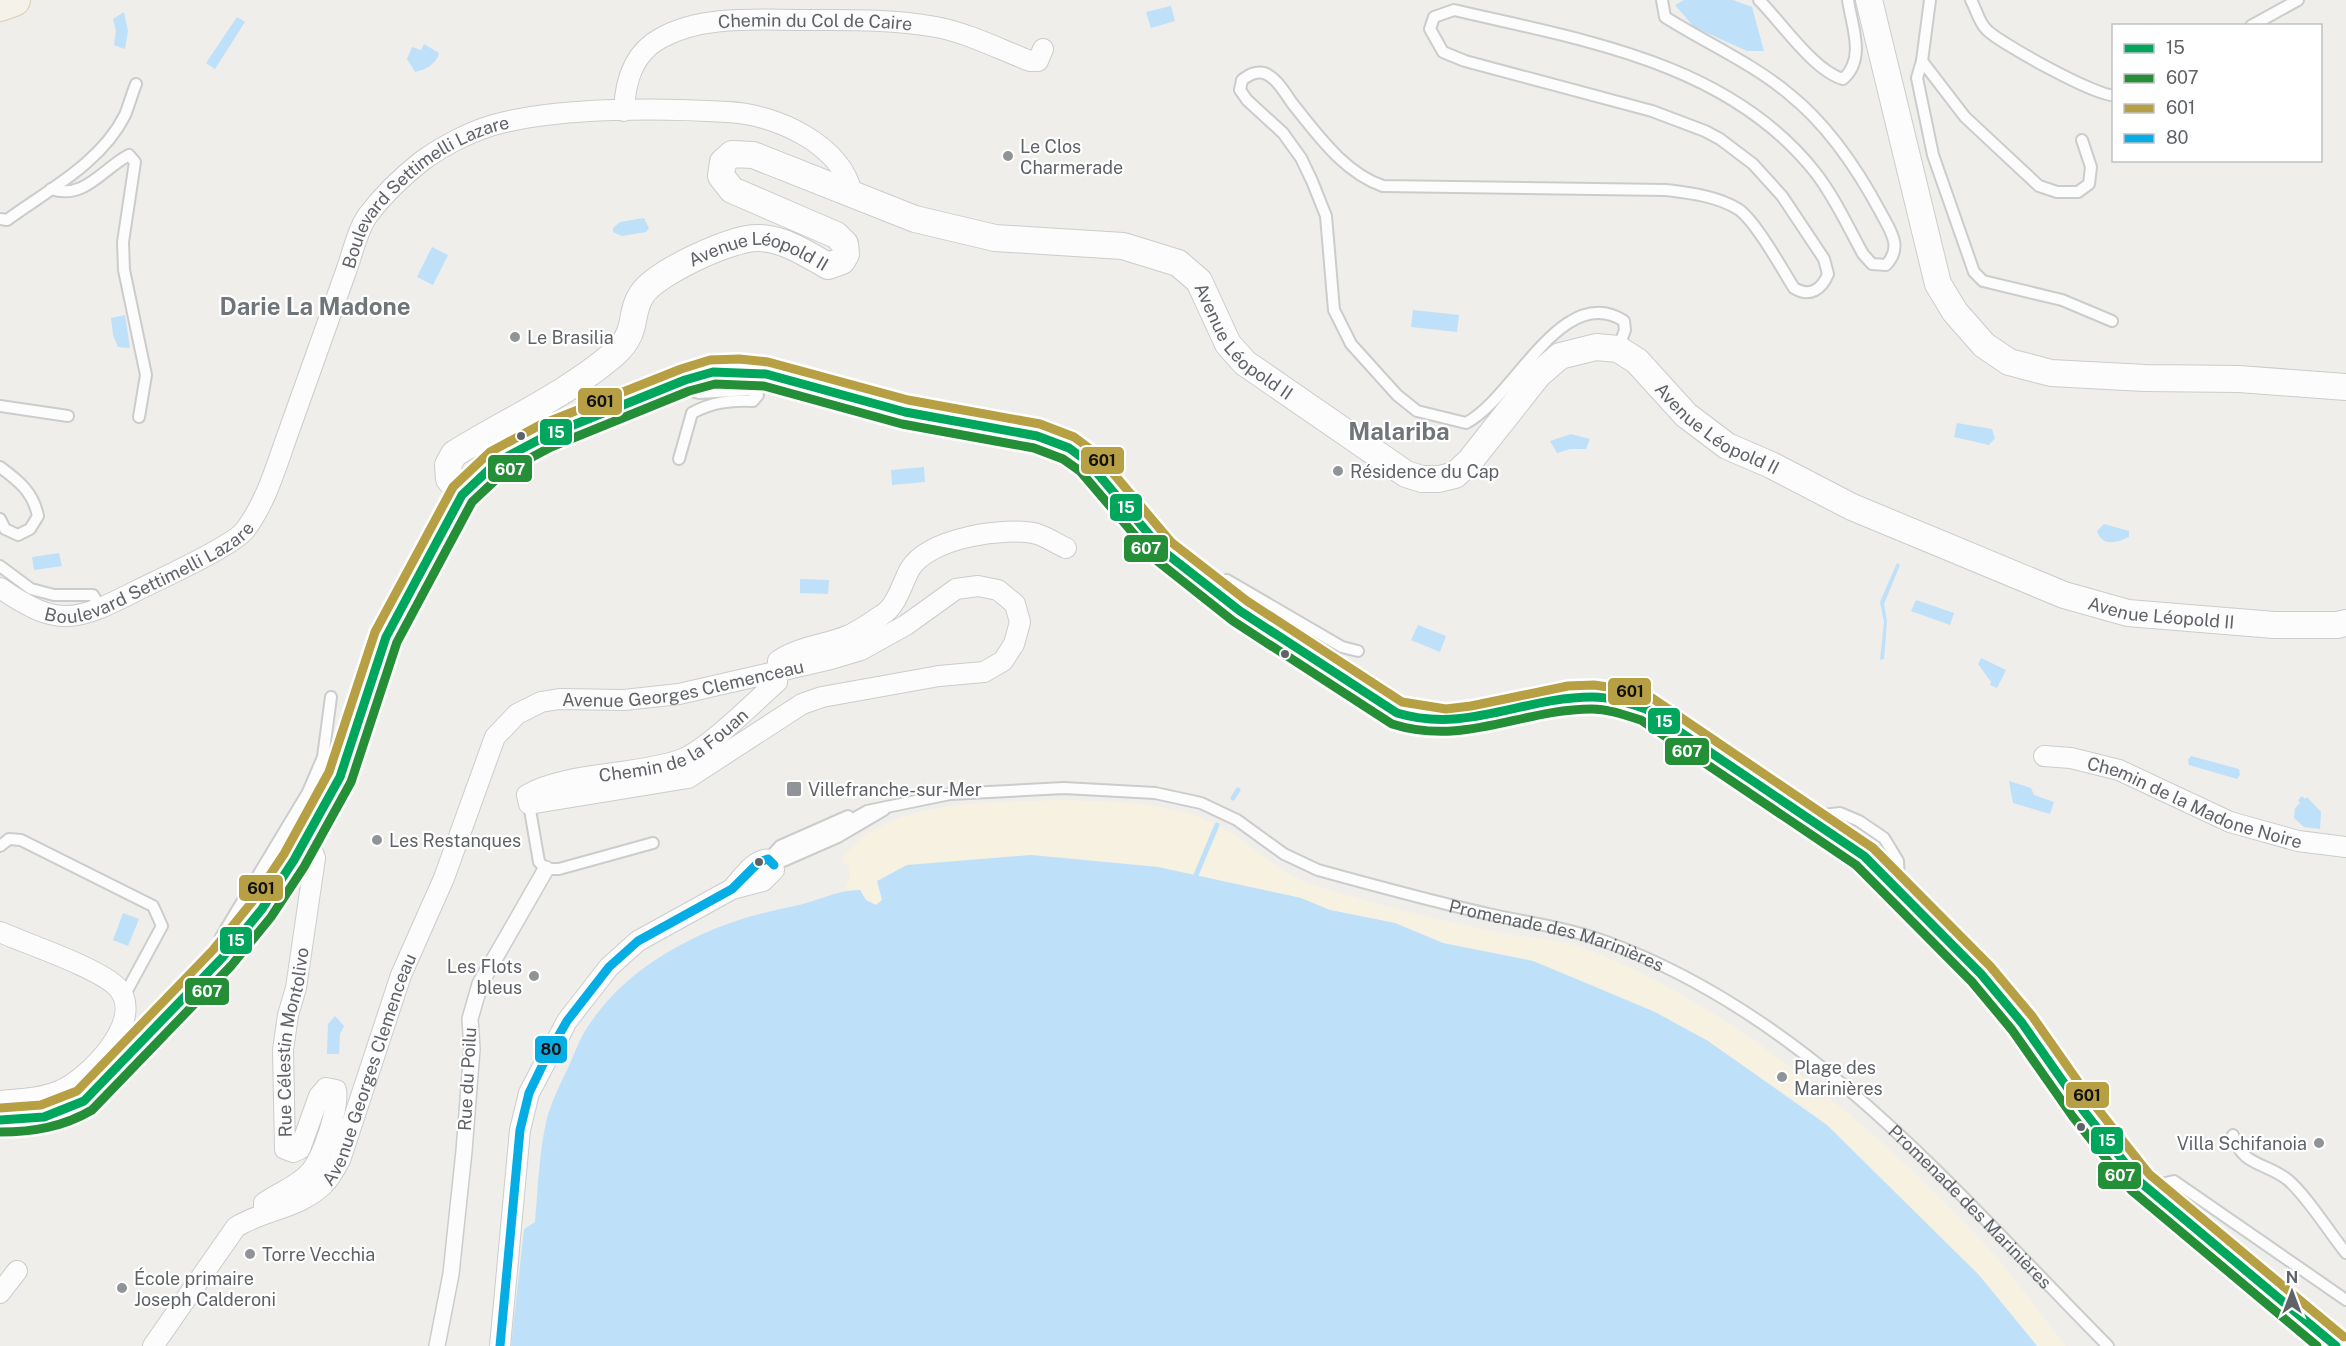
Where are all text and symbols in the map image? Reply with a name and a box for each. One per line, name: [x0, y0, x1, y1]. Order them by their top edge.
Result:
street label: Chemin du Col de Caire: [717, 9, 913, 34]
legend: [2112, 24, 2322, 162]
text: 15: [2166, 37, 2185, 58]
text: 607: [2166, 67, 2199, 88]
text: 601: [2166, 97, 2195, 118]
street label: Boulevard Settimelli Lazare: [337, 111, 511, 271]
text: 80: [2166, 127, 2189, 148]
place label: Le Clos Charmerade: [1020, 136, 1123, 178]
marker: Le Clos Charmerade: [1001, 149, 1015, 163]
text: Avenue Léopold II: [685, 227, 832, 275]
street label: Avenue Léopold II: [685, 253, 833, 277]
street label: Avenue Léopold II: [1191, 279, 1297, 403]
district label: Darie La Madone: [219, 292, 411, 320]
place label: Le Brasilia: [527, 327, 614, 348]
marker: Le Brasilia: [508, 330, 522, 344]
street label: Avenue Léopold II: [1651, 378, 1783, 478]
line badge: 601: [577, 387, 623, 416]
text: 601: [586, 392, 614, 411]
district label: Malariba: [1348, 417, 1450, 445]
line badge: 15: [539, 418, 573, 446]
text: 15: [547, 423, 565, 442]
unlabelled marker: [515, 430, 527, 442]
line badge: 601: [1080, 446, 1125, 475]
text: 601: [1088, 451, 1116, 470]
line badge: 607: [487, 454, 533, 483]
text: 607: [495, 460, 525, 479]
place label: Résidence du Cap: [1350, 461, 1499, 482]
marker: Résidence du Cap: [1331, 464, 1345, 478]
line badge: 15: [1109, 493, 1143, 522]
text: 15: [1117, 498, 1135, 517]
street label: Boulevard Settimelli Lazare: [42, 518, 258, 627]
line badge: 607: [1123, 534, 1169, 563]
text: 607: [1131, 539, 1161, 558]
street label: Avenue Léopold II: [2086, 592, 2235, 632]
unlabelled marker: [1279, 648, 1291, 660]
street label: Avenue Georges Clemenceau: [562, 655, 806, 710]
line badge: 601: [1607, 677, 1652, 706]
text: 601: [1616, 682, 1644, 701]
street label: Chemin de la Fouan: [597, 704, 752, 786]
line badge: 15: [1647, 707, 1681, 735]
text: 15: [1655, 712, 1673, 731]
line badge: 607: [1664, 737, 1710, 766]
text: 607: [1672, 742, 1702, 761]
street label: Chemin de la Madone Noire: [2085, 752, 2305, 852]
place label: Villefranche-sur-Mer: [808, 779, 982, 800]
marker: Villefranche-sur-Mer: [785, 780, 803, 798]
place label: Les Restanques: [389, 830, 521, 851]
marker: Les Restanques: [370, 833, 384, 847]
unlabelled marker: [753, 856, 765, 868]
line badge: 601: [238, 874, 284, 902]
text: 601: [247, 879, 275, 898]
street label: Promenade des Marinières: [1447, 895, 1667, 975]
line badge: 15: [219, 926, 253, 955]
text: 15: [227, 931, 245, 950]
street label: Rue Célestin Montolivo: [272, 946, 312, 1138]
street label: Avenue Georges Clemenceau: [317, 950, 420, 1189]
place label: Les Flots bleus: [447, 956, 522, 998]
marker: Les Flots bleus: [527, 969, 541, 983]
line badge: 607: [184, 977, 230, 1006]
text: 607: [192, 982, 222, 1001]
street label: Rue du Poilu: [454, 1027, 480, 1131]
line badge: 80: [534, 1035, 568, 1064]
text: 80: [541, 1040, 562, 1059]
place label: Plage des Marinières: [1794, 1057, 1883, 1099]
marker: Plage des Marinières: [1775, 1070, 1789, 1084]
line badge: 601: [2065, 1081, 2110, 1109]
text: 601: [2073, 1086, 2101, 1105]
street label: Promenade des Marinières: [1885, 1120, 2056, 1293]
unlabelled marker: [2075, 1121, 2087, 1133]
line badge: 15: [2090, 1126, 2124, 1155]
text: 15: [2098, 1131, 2116, 1150]
place label: Villa Schifanoia: [2177, 1133, 2307, 1154]
marker: Villa Schifanoia: [2312, 1136, 2326, 1150]
line badge: 607: [2097, 1161, 2142, 1190]
text: 607: [2105, 1166, 2135, 1185]
place label: Torre Vecchia: [262, 1244, 375, 1265]
marker: Torre Vecchia: [243, 1247, 257, 1261]
north arrow: [2262, 1262, 2322, 1322]
place label: École primaire Joseph Calderoni: [134, 1267, 276, 1310]
text: N: [2286, 1268, 2298, 1287]
marker: École primaire Joseph Calderoni: [115, 1281, 129, 1295]

